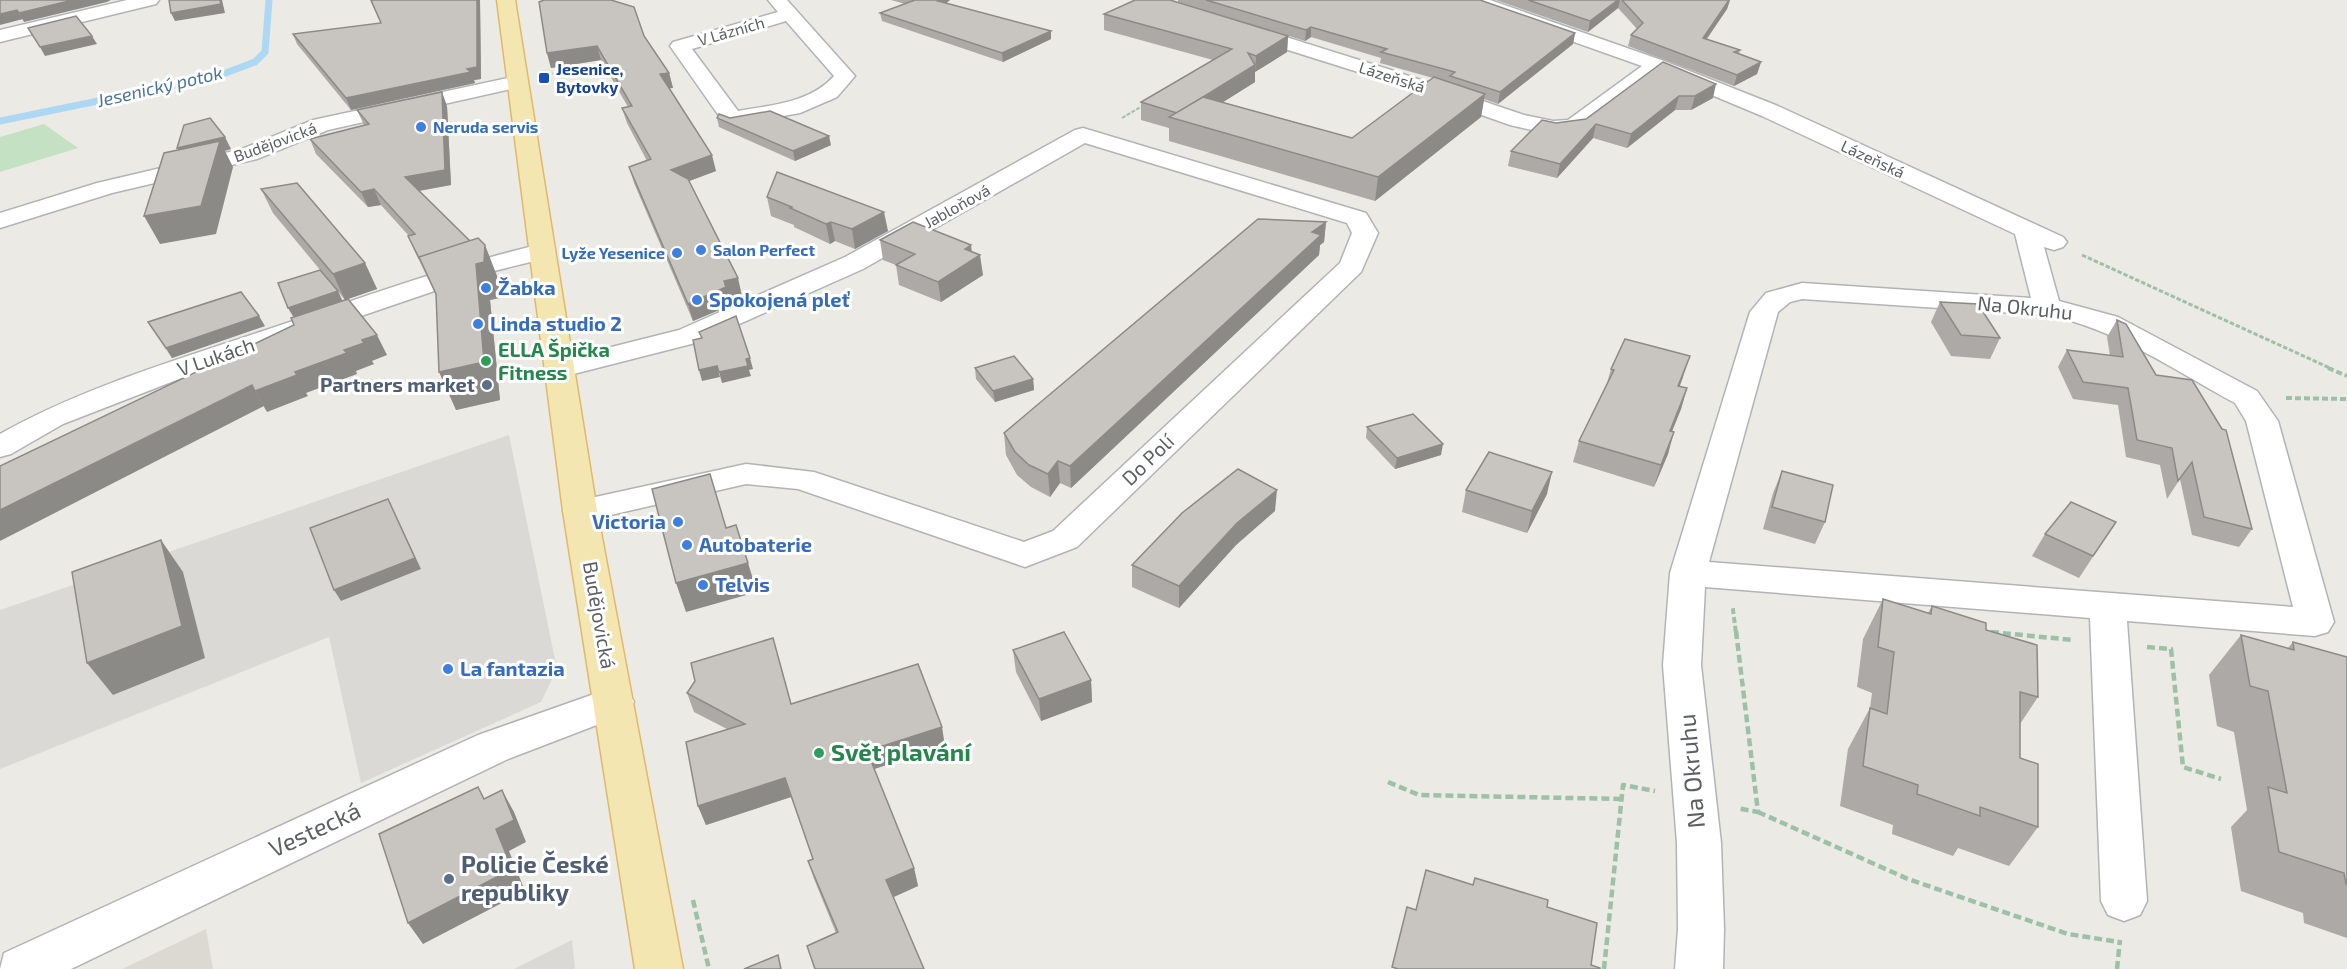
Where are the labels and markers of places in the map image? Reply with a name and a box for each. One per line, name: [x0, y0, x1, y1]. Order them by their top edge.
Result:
place label: Jesenice, Bytovky: [556, 59, 624, 97]
marker: Jesenice, Bytovky: [537, 71, 551, 85]
place label: Neruda servis: [433, 117, 538, 136]
marker: Neruda servis: [414, 120, 428, 134]
place label: Salon Perfect: [713, 240, 815, 259]
place label: Lyže Yesenice: [562, 243, 665, 263]
marker: Salon Perfect: [694, 243, 708, 257]
marker: Lyže Yesenice: [670, 246, 684, 260]
place label: Žabka: [498, 275, 556, 299]
marker: Žabka: [479, 281, 493, 295]
place label: Spokojená pleť: [709, 287, 851, 311]
marker: Spokojená pleť: [690, 293, 704, 307]
place label: Linda studio 2: [490, 311, 622, 335]
marker: Linda studio 2: [471, 317, 485, 331]
place label: ELLA Špička Fitness: [498, 337, 610, 384]
marker: ELLA Špička Fitness: [479, 354, 493, 368]
place label: Partners market: [320, 372, 475, 396]
marker: Partners market: [480, 378, 494, 392]
place label: Victoria: [592, 509, 666, 533]
marker: Victoria: [671, 515, 685, 529]
place label: Autobaterie: [699, 532, 812, 556]
marker: Autobaterie: [680, 538, 694, 552]
place label: Telvis: [715, 572, 770, 596]
marker: Telvis: [696, 578, 710, 592]
place label: La fantazia: [460, 656, 565, 680]
marker: La fantazia: [441, 662, 455, 676]
place label: Svět plavání: [831, 737, 972, 766]
marker: Svět plavání: [812, 746, 826, 760]
place label: Policie České republiky: [461, 849, 609, 906]
marker: Policie České republiky: [442, 872, 456, 886]

